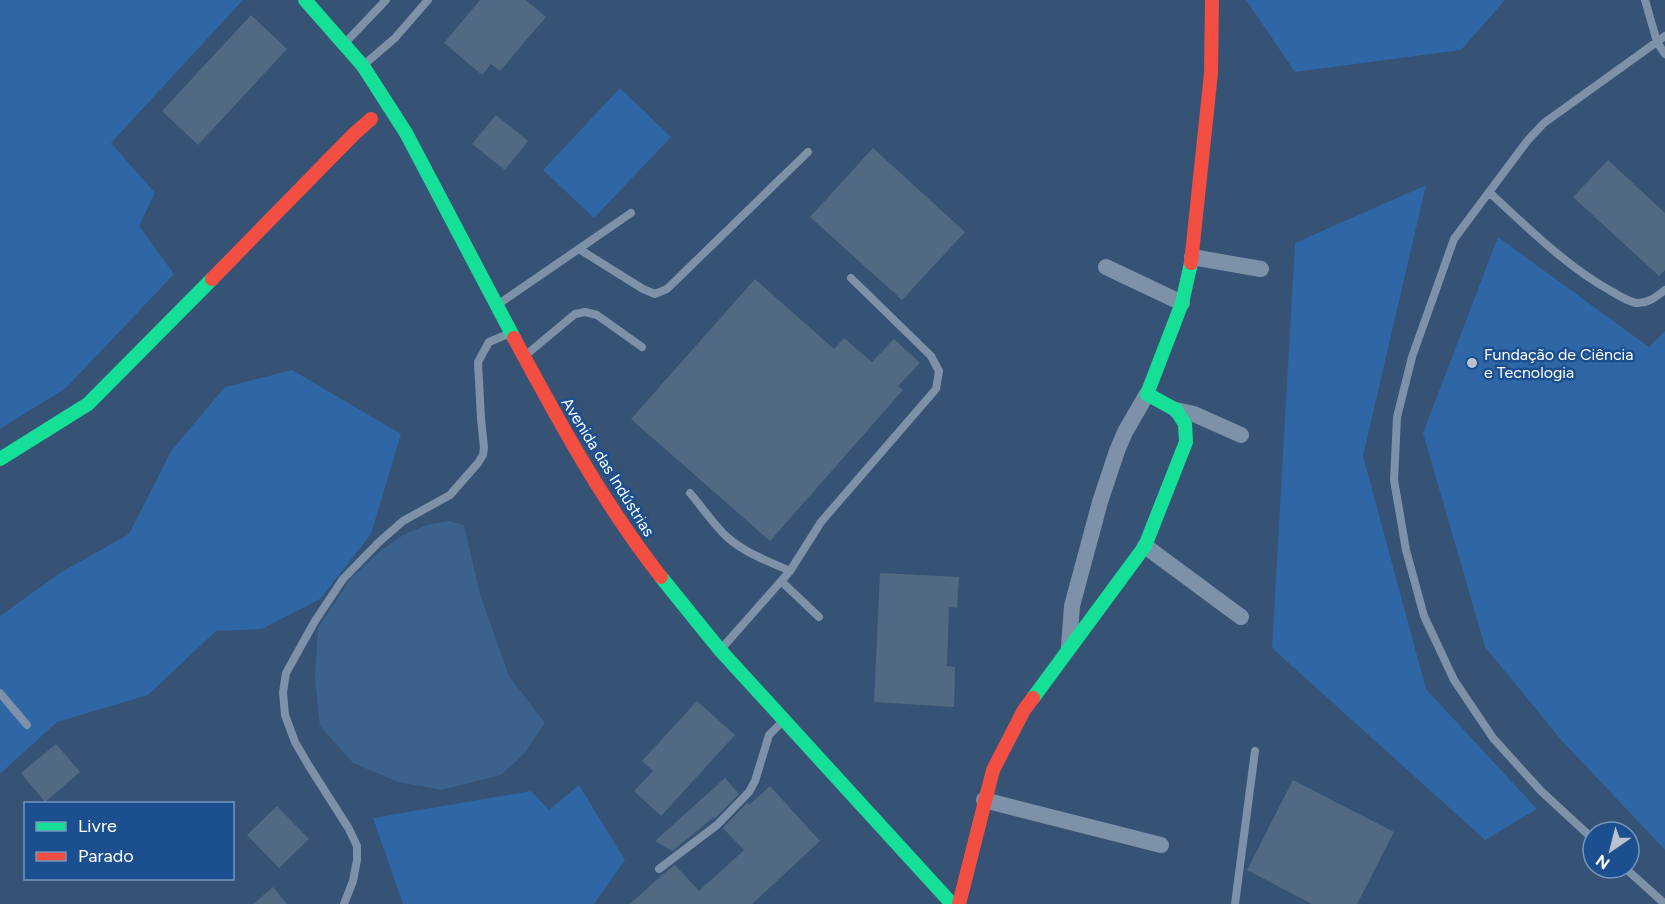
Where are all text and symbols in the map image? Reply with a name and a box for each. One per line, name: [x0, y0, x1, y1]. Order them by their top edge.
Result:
place label: Fundação de Ciência e Tecnologia: [1484, 345, 1633, 382]
marker: Fundação de Ciência e Tecnologia: [1465, 356, 1479, 370]
street label: Avenida das Indústrias: [557, 394, 659, 540]
legend: [24, 802, 234, 880]
text: Livre: [78, 815, 117, 837]
north arrow: [1581, 820, 1641, 880]
text: Parado: [78, 845, 134, 867]
text: N: [1592, 851, 1613, 873]

